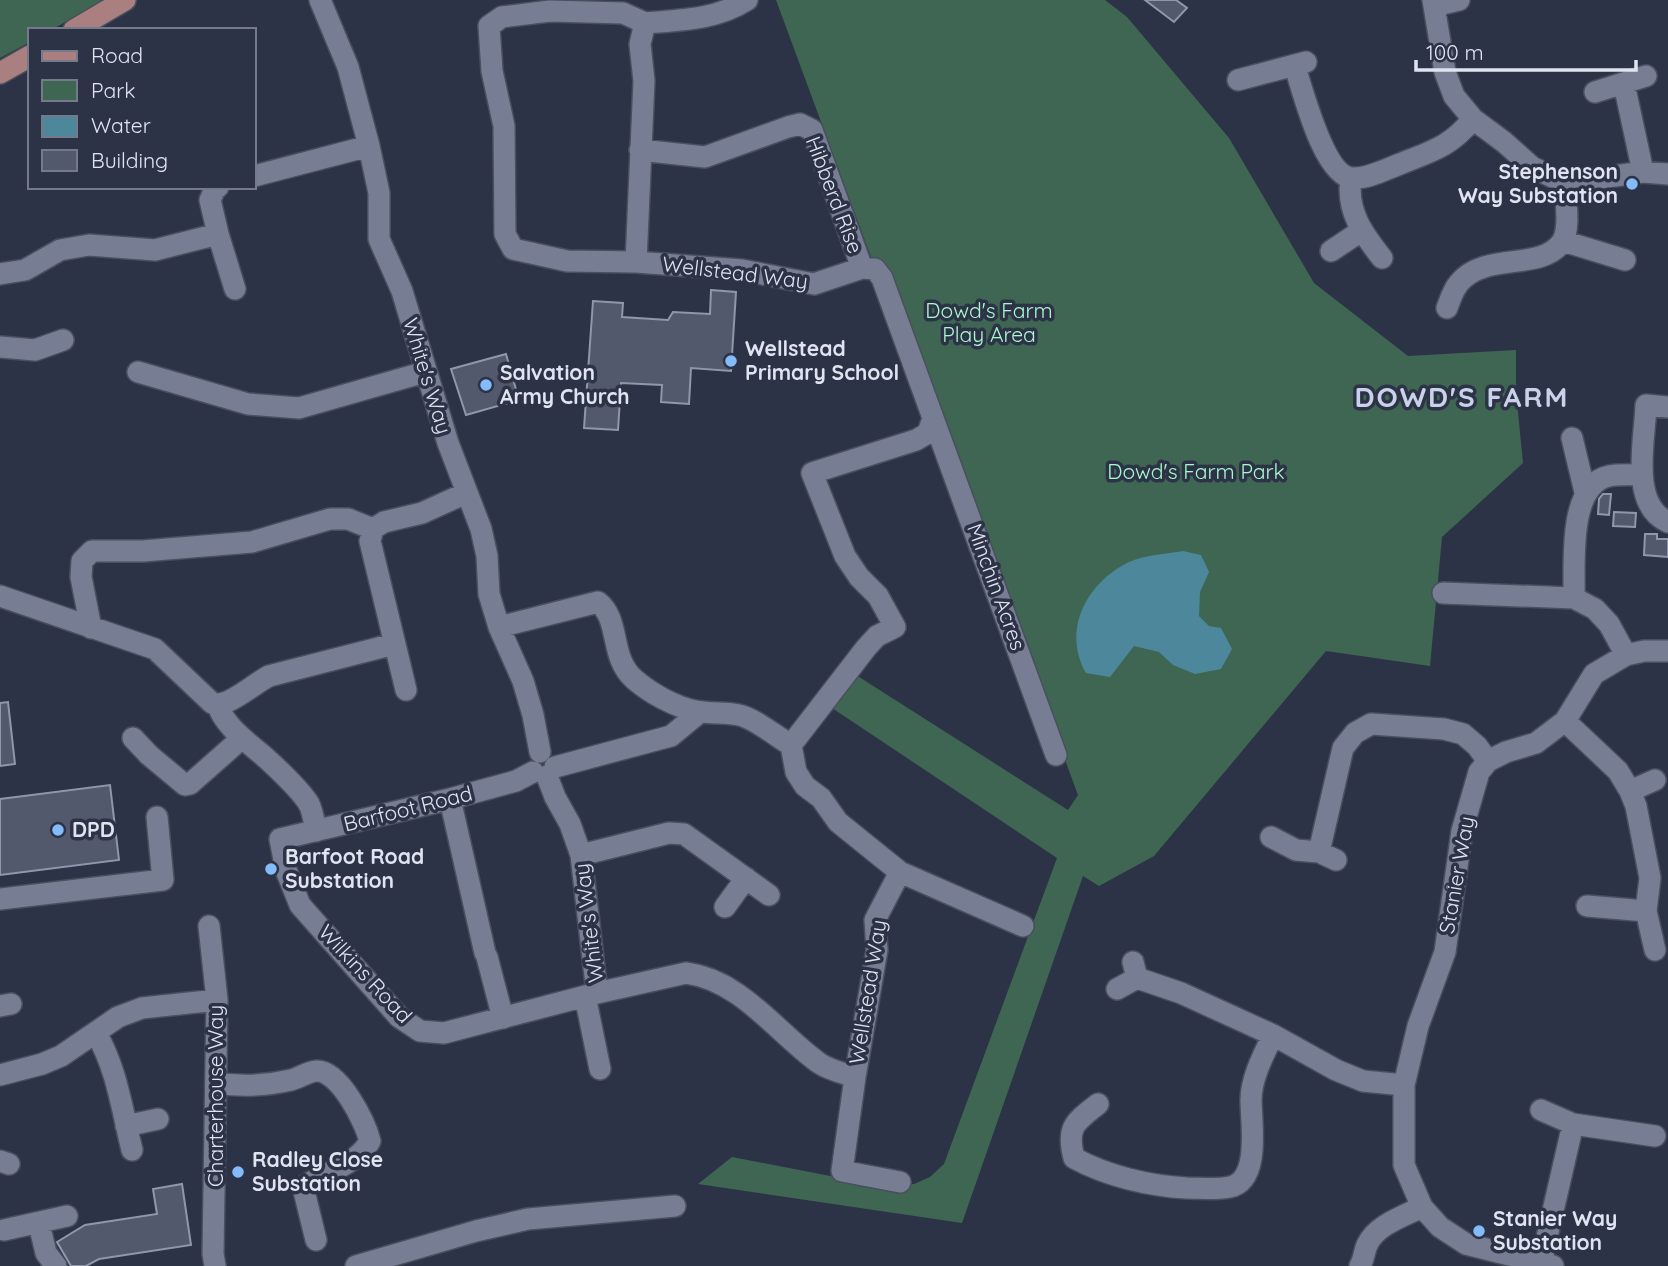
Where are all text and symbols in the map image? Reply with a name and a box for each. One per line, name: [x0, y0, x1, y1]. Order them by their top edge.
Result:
legend: [28, 28, 256, 189]
scale bar: [1416, 28, 1636, 72]
text: 100 m: [1426, 39, 1484, 65]
text: Road: [91, 42, 143, 68]
text: Park: [91, 77, 135, 103]
text: Water: [91, 112, 151, 138]
street label: Hibberd Rise: [801, 132, 869, 257]
text: Building: [91, 147, 168, 173]
place label: Stephenson Way Substation: [1458, 158, 1618, 208]
marker: Stephenson Way Substation: [1624, 176, 1640, 192]
street label: Wellstead Way: [661, 250, 809, 294]
park label: Dowd's Farm Play Area: [925, 297, 1053, 347]
street label: White's Way: [398, 315, 458, 437]
place label: Wellstead Primary School: [745, 335, 899, 385]
marker: Wellstead Primary School: [723, 353, 739, 369]
place label: Salvation Army Church: [500, 359, 630, 409]
marker: Salvation Army Church: [478, 377, 494, 393]
district label: DOWD'S FARM: [1355, 379, 1569, 414]
park label: Dowd's Farm Park: [1107, 458, 1285, 484]
street label: Minchin Acres: [962, 520, 1032, 654]
street label: Barfoot Road: [341, 780, 475, 837]
street label: Stanier Way: [1433, 814, 1479, 936]
place label: DPD: [72, 816, 115, 842]
marker: DPD: [50, 822, 66, 838]
place label: Barfoot Road Substation: [285, 843, 424, 893]
marker: Barfoot Road Substation: [263, 861, 279, 877]
street label: White's Way: [568, 862, 608, 984]
street label: Wellstead Way: [843, 918, 891, 1066]
street label: Wilkins Road: [314, 919, 418, 1028]
street label: Charterhouse Way: [202, 1005, 228, 1187]
place label: Radley Close Substation: [252, 1146, 383, 1196]
marker: Radley Close Substation: [230, 1164, 246, 1180]
place label: Stanier Way Substation: [1493, 1205, 1617, 1255]
marker: Stanier Way Substation: [1471, 1223, 1487, 1239]

